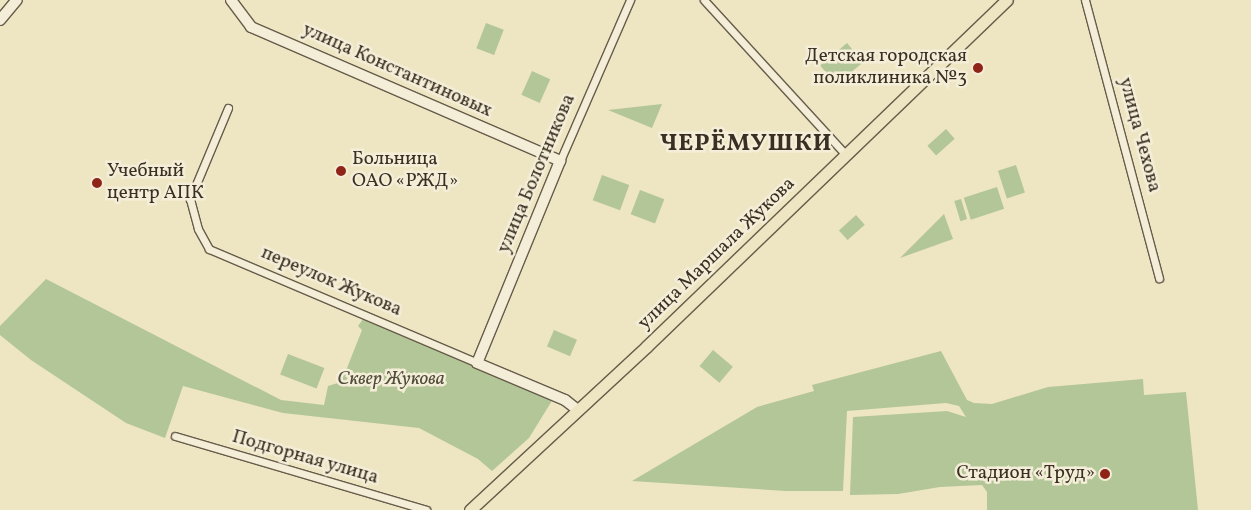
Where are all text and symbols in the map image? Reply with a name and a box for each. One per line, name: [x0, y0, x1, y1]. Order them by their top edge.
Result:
street label: улица Константиновых: [299, 19, 495, 123]
place label: Детская городская поликлиника №3: [805, 46, 967, 90]
marker: Детская городская поликлиника №3: [971, 61, 985, 75]
street label: улица Чехова: [1113, 75, 1165, 195]
street label: улица Болотникова: [493, 91, 581, 257]
district label: ЧЕРЁМУШКИ: [659, 131, 833, 159]
place label: Больница ОАО «РЖД»: [352, 149, 459, 193]
place label: Учебный центр АПК: [107, 161, 204, 205]
marker: Больница ОАО «РЖД»: [334, 164, 348, 178]
street label: улица Маршала Жукова: [634, 173, 800, 335]
marker: Учебный центр АПК: [91, 177, 103, 189]
street label: переулок Жукова: [257, 242, 405, 322]
park label: Сквер Жукова: [337, 369, 445, 391]
street label: Подгорная улица: [229, 426, 381, 490]
place label: Стадион «Труд»: [956, 463, 1095, 485]
marker: Стадион «Труд»: [1099, 468, 1111, 480]

